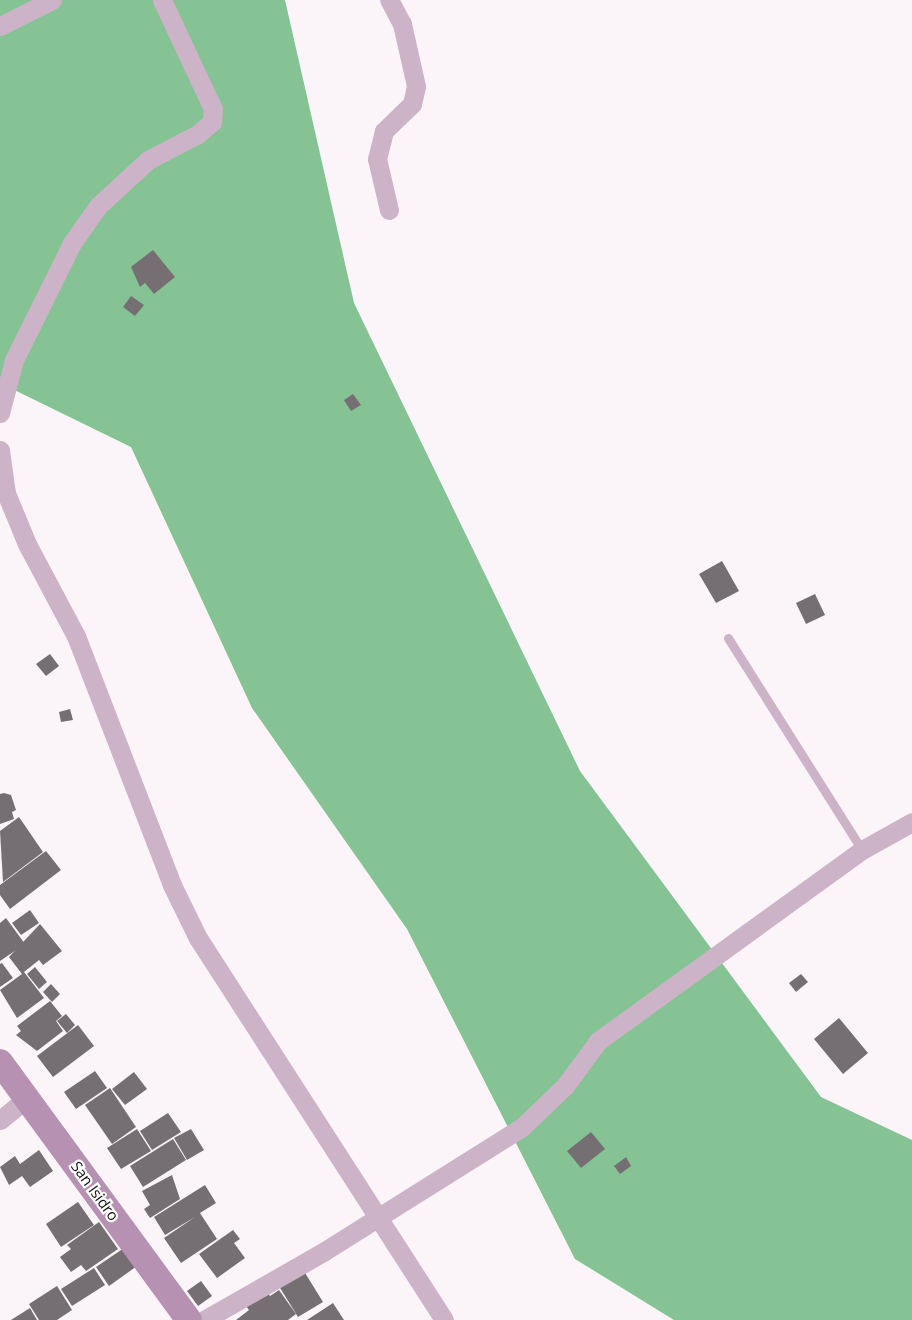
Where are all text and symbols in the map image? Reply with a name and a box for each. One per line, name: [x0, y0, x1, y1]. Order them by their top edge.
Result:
street label: San Isidro: [67, 1158, 123, 1224]

